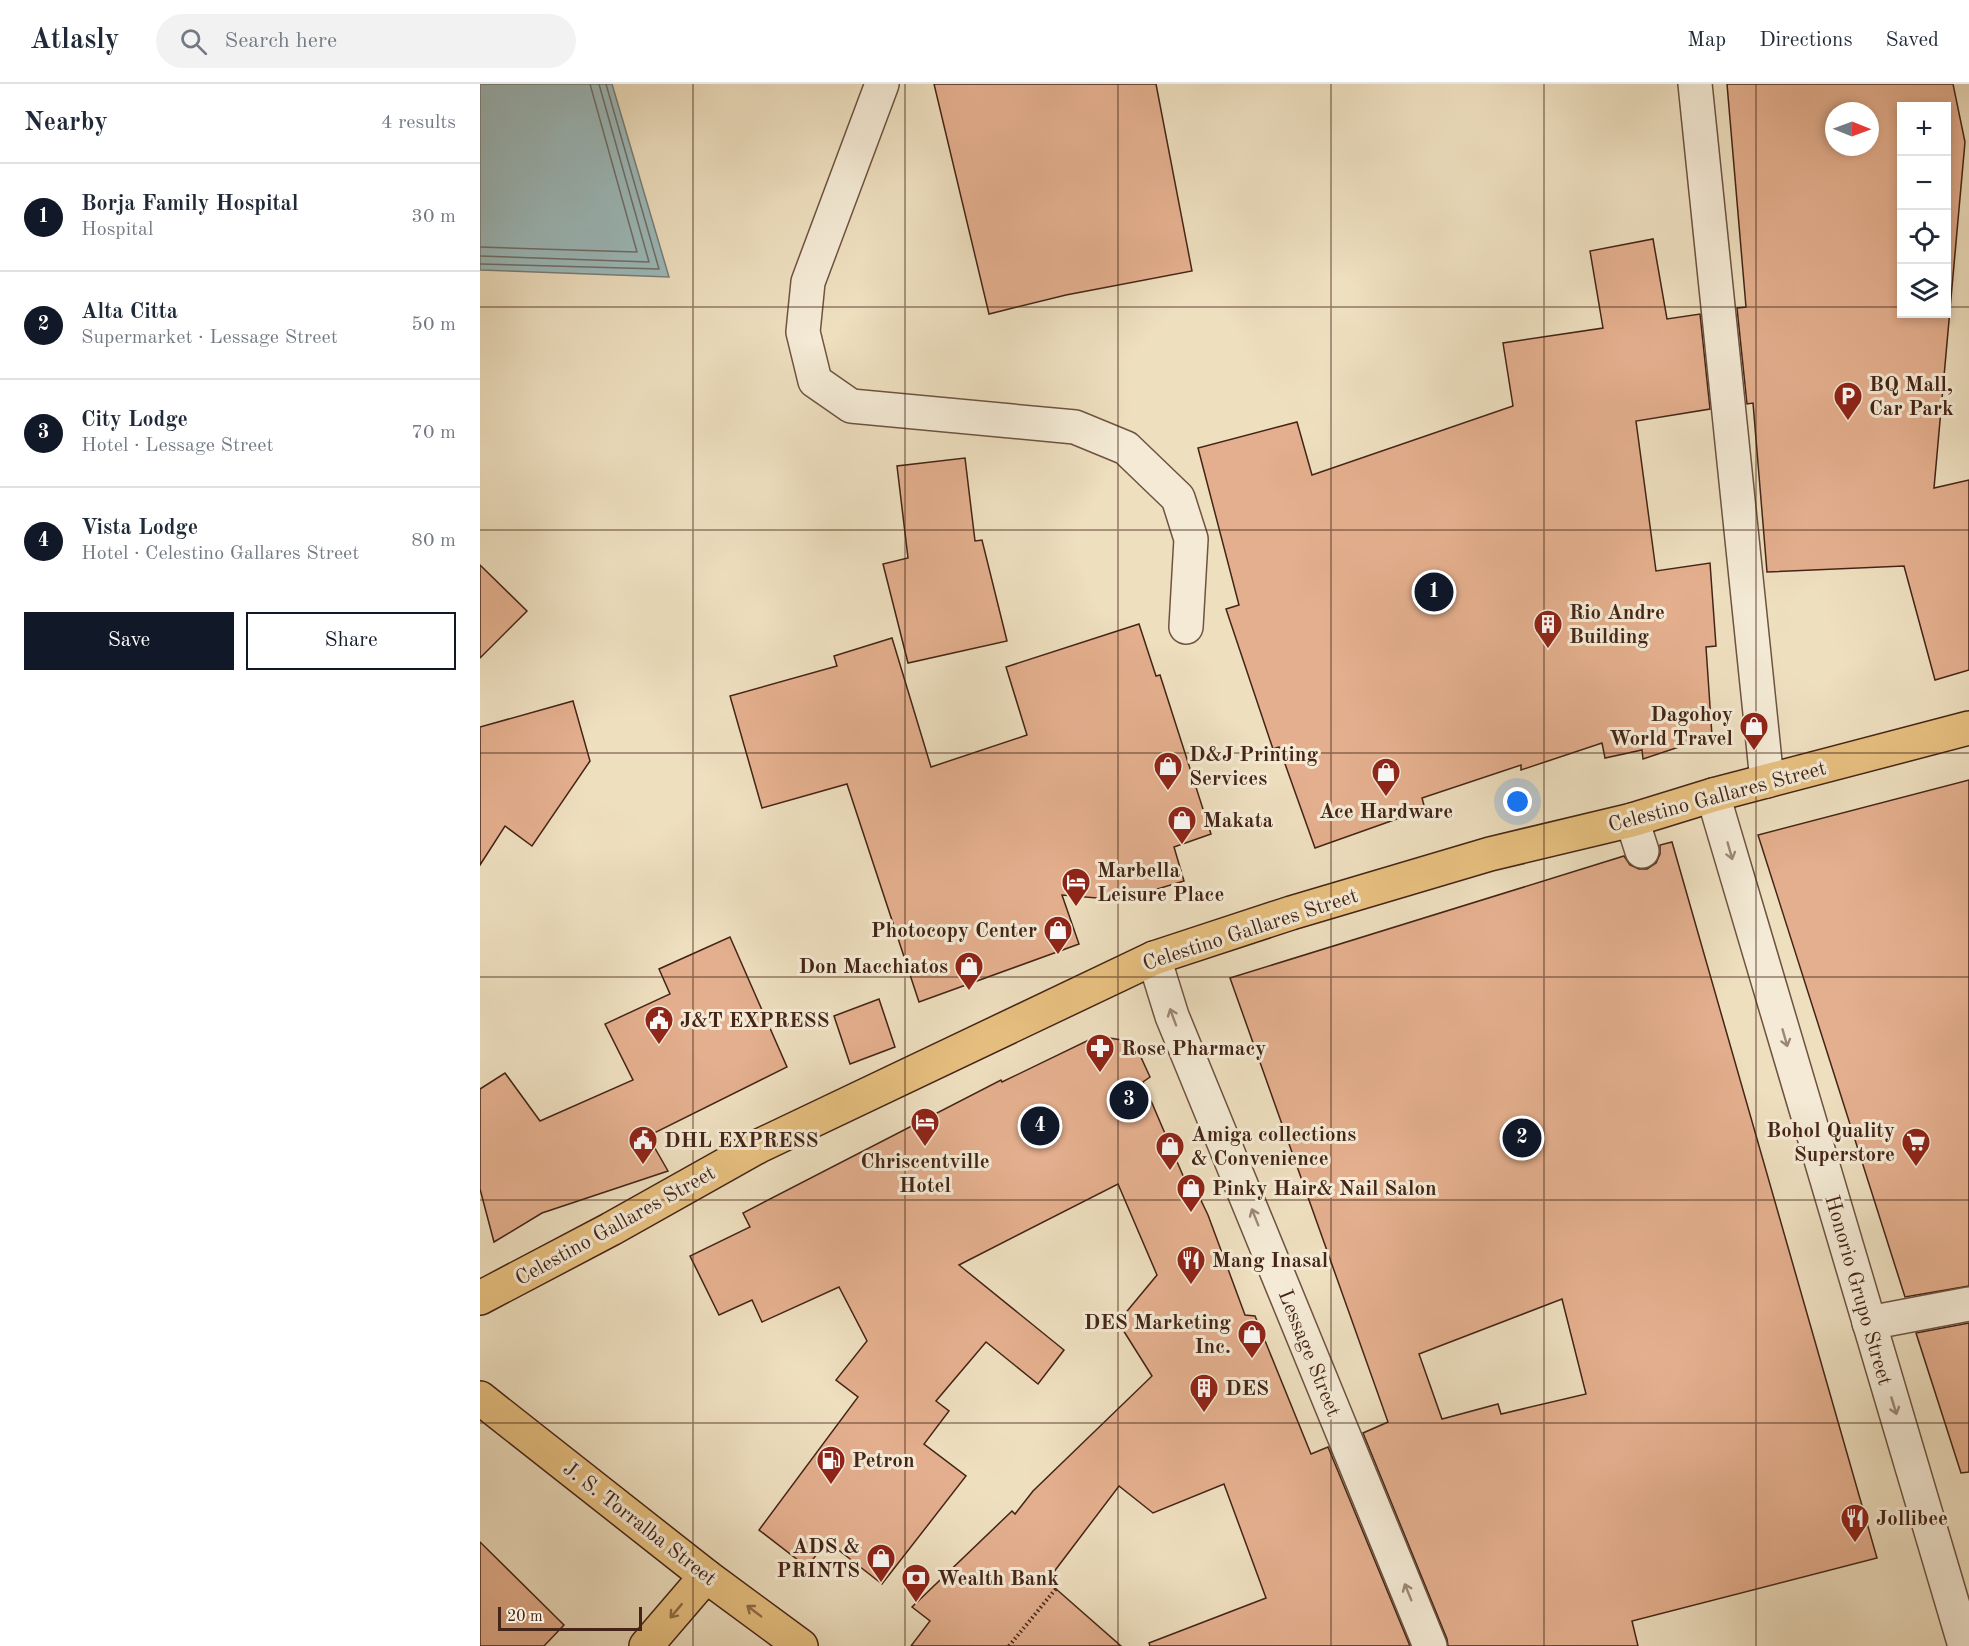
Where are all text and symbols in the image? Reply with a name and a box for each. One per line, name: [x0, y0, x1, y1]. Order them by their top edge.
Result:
search box: [156, 14, 576, 68]
icon: search: [177, 25, 210, 58]
text: Atlasly: [30, 27, 120, 55]
text: Search here: [225, 30, 337, 52]
text: Map: [1687, 30, 1726, 51]
text: Directions: [1759, 30, 1853, 51]
text: Saved: [1886, 30, 1939, 51]
north arrow: [1825, 102, 1879, 156]
map controls: [1897, 102, 1951, 318]
button: +: [1897, 102, 1951, 156]
text: Nearby: [24, 110, 108, 136]
text: 4 results: [381, 113, 456, 133]
button: −: [1897, 156, 1951, 210]
text: Borja Family Hospital: [81, 193, 299, 215]
text: 1: [38, 207, 49, 227]
text: 30 m: [411, 207, 456, 227]
button: locate: [1897, 210, 1951, 264]
text: Hospital: [81, 220, 153, 240]
button: layers: [1897, 264, 1951, 318]
text: Alta Citta: [81, 301, 178, 323]
text: 2: [38, 315, 49, 335]
text: 50 m: [411, 315, 456, 335]
text: Supermarket · Lessage Street: [81, 328, 338, 348]
place label: BQ Mall, Car Park: [1869, 375, 1954, 420]
parking icon: BQ Mall, Car Park: [1832, 380, 1864, 422]
text: City Lodge: [81, 409, 188, 431]
text: 3: [38, 423, 49, 443]
text: 70 m: [411, 423, 456, 443]
text: Hotel · Lessage Street: [81, 436, 274, 456]
text: Vista Lodge: [81, 517, 198, 539]
text: 4: [38, 531, 49, 551]
text: 80 m: [411, 531, 456, 551]
text: Hotel · Celestino Gallares Street: [81, 544, 359, 564]
pin: 1: [1414, 570, 1454, 614]
place label: Rio Andre Building: [1569, 603, 1665, 648]
building icon: Rio Andre Building: [1532, 608, 1564, 650]
button: Save: [24, 612, 234, 670]
button: Share: [246, 612, 456, 670]
place label: Dagohoy World Travel: [1609, 705, 1733, 750]
shop icon: Dagohoy World Travel: [1738, 710, 1770, 752]
place label: D&J Printing Services: [1189, 745, 1319, 790]
shop icon: D&J Printing Services: [1152, 750, 1184, 792]
shop icon: Ace Hardware: [1370, 756, 1402, 798]
street label: Celestino Gallares Street: [1606, 758, 1829, 837]
your location: [1503, 787, 1532, 816]
place label: Ace Hardware: [1319, 802, 1453, 823]
shop icon: Makata: [1166, 804, 1198, 846]
place label: Makata: [1203, 811, 1273, 832]
one-way arrow: [1725, 841, 1736, 860]
place label: Marbella Leisure Place: [1097, 861, 1224, 906]
hotel icon: Marbella Leisure Place: [1060, 866, 1092, 908]
street label: Celestino Gallares Street: [1140, 886, 1361, 975]
shop icon: Photocopy Center: [1042, 914, 1074, 956]
place label: Photocopy Center: [871, 921, 1037, 942]
shop icon: Don Macchiatos: [953, 950, 985, 992]
place label: Don Macchiatos: [798, 957, 948, 978]
public building icon: J&T EXPRESS: [643, 1004, 675, 1046]
one-way arrow: [1167, 1008, 1178, 1027]
place label: J&T EXPRESS: [680, 1011, 830, 1032]
one-way arrow: [1780, 1028, 1791, 1047]
pharmacy icon: Rose Pharmacy: [1084, 1032, 1116, 1074]
place label: Rose Pharmacy: [1121, 1039, 1266, 1060]
pin: 3: [1110, 1078, 1148, 1122]
pin: 4: [1020, 1104, 1060, 1148]
hotel icon: Chriscentville Hotel: [909, 1106, 941, 1148]
pin: 2: [1502, 1116, 1542, 1160]
place label: Bohol Quality Superstore: [1766, 1121, 1895, 1166]
public building icon: DHL EXPRESS: [627, 1124, 659, 1166]
place label: Amiga collections & Convenience: [1191, 1125, 1356, 1170]
supermarket icon: Bohol Quality Superstore: [1900, 1126, 1932, 1168]
shop icon: Amiga collections & Convenience: [1154, 1130, 1186, 1172]
place label: DHL EXPRESS: [664, 1131, 819, 1152]
place label: Chriscentville Hotel: [860, 1152, 990, 1197]
street label: Celestino Gallares Street: [512, 1163, 719, 1290]
shop icon: Pinky Hair& Nail Salon: [1175, 1172, 1207, 1214]
place label: Pinky Hair& Nail Salon: [1212, 1179, 1437, 1200]
street label: Honorio Grupo Street: [1820, 1193, 1895, 1388]
one-way arrow: [1249, 1208, 1260, 1227]
restaurant icon: Mang Inasal: [1175, 1244, 1207, 1286]
place label: Mang Inasal: [1212, 1251, 1328, 1272]
street label: Lessage Street: [1274, 1287, 1344, 1420]
place label: DES Marketing Inc.: [1084, 1313, 1231, 1358]
shop icon: DES Marketing Inc.: [1236, 1318, 1268, 1360]
building icon: DES: [1188, 1372, 1220, 1414]
place label: DES: [1225, 1379, 1269, 1400]
one-way arrow: [1889, 1396, 1900, 1415]
fuel station icon: Petron: [815, 1444, 847, 1486]
place label: Petron: [852, 1451, 915, 1472]
street label: J. S. Torralba Street: [559, 1458, 720, 1590]
restaurant icon: Jollibee: [1839, 1502, 1871, 1544]
place label: Jollibee: [1876, 1509, 1948, 1530]
place label: ADS & PRINTS: [777, 1537, 860, 1582]
shop icon: ADS & PRINTS: [865, 1542, 897, 1584]
bank icon: Wealth Bank: [900, 1562, 932, 1604]
place label: Wealth Bank: [937, 1569, 1059, 1590]
one-way arrow: [1402, 1583, 1413, 1602]
one-way arrow: [669, 1603, 683, 1618]
scale bar: [498, 1604, 642, 1632]
one-way arrow: [746, 1605, 762, 1617]
text: 20 m: [507, 1609, 543, 1625]

